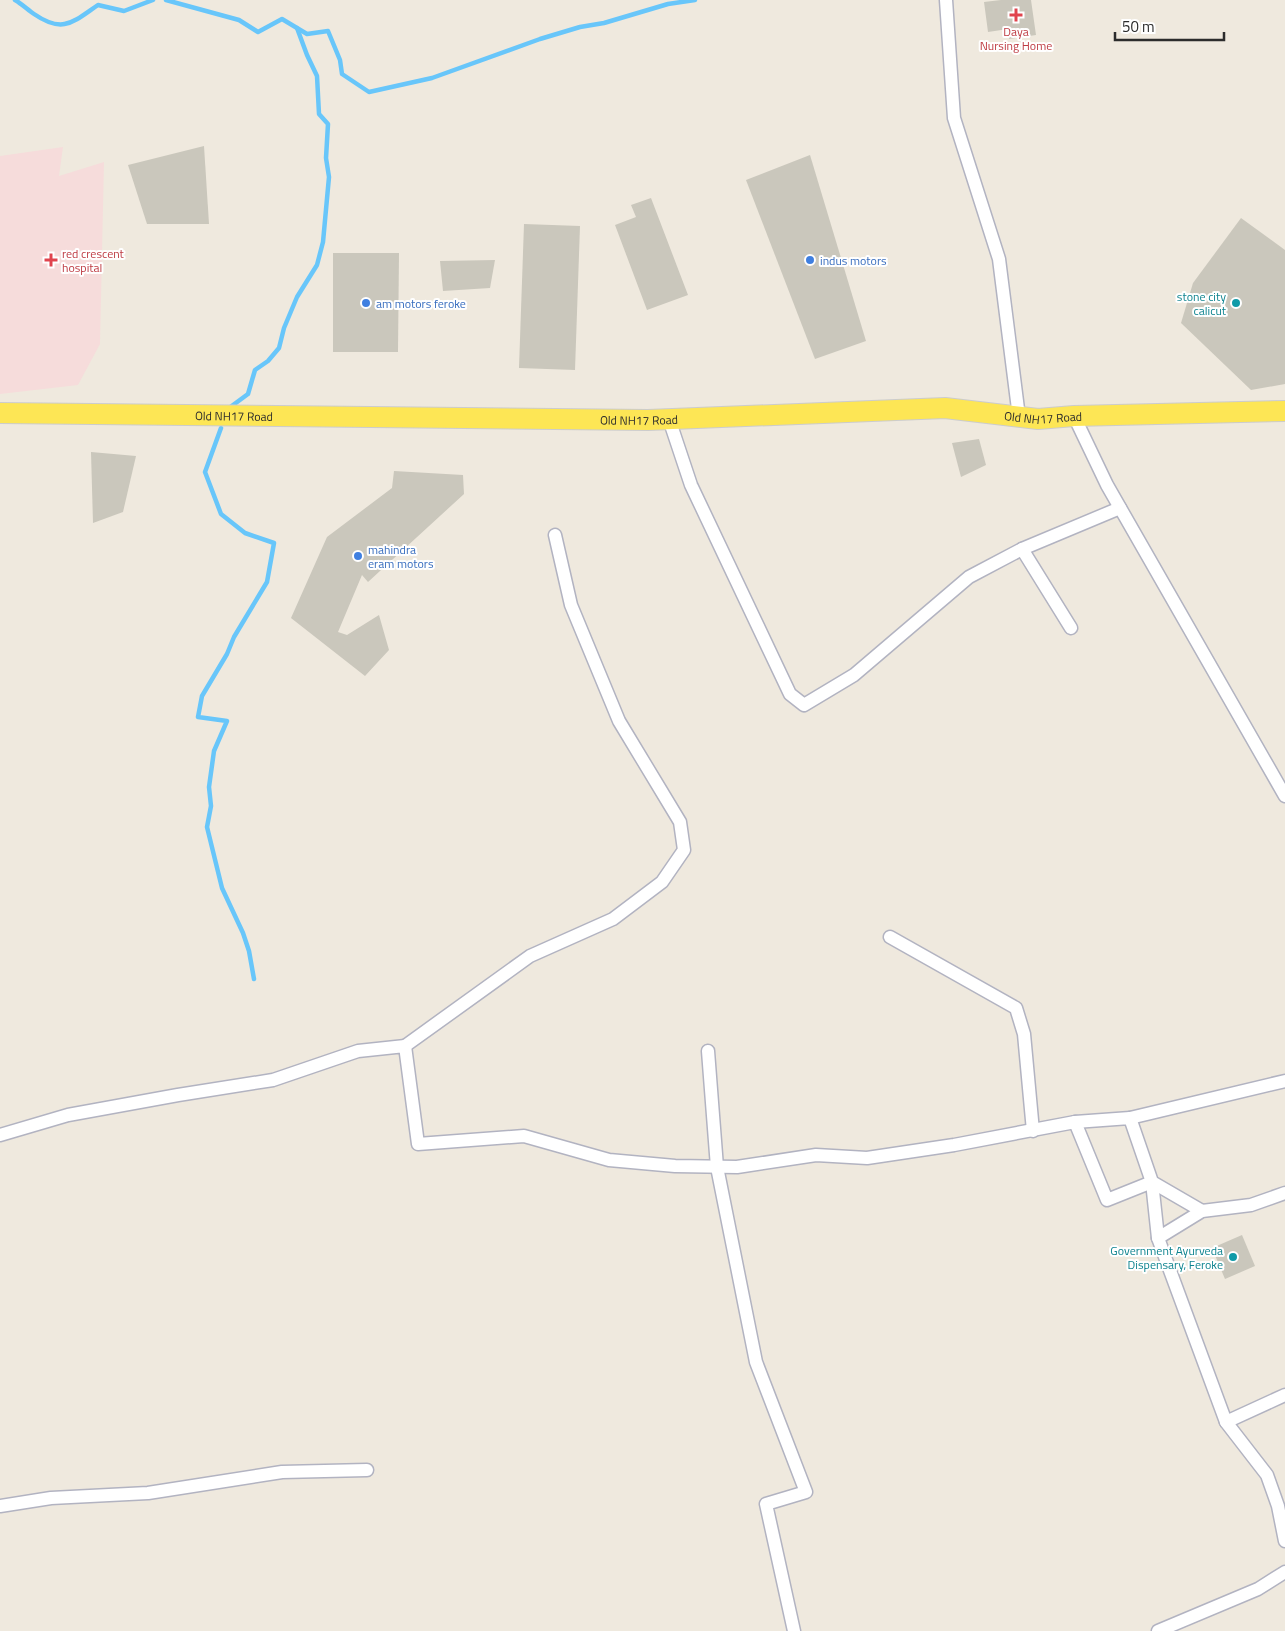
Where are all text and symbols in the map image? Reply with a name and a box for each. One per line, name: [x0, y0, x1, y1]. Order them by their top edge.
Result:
marker: Daya Nursing Home: [1009, 8, 1023, 22]
scale bar: [1115, 10, 1224, 42]
text: 50 m: [1122, 15, 1155, 38]
place label: Daya Nursing Home: [980, 22, 1052, 55]
place label: red crescent hospital: [62, 244, 125, 277]
place label: indus motors: [820, 251, 887, 270]
marker: red crescent hospital: [44, 253, 58, 267]
marker: indus motors: [804, 254, 816, 266]
place label: stone city calicut: [1177, 287, 1227, 320]
place label: am motors feroke: [376, 294, 466, 313]
marker: am motors feroke: [360, 297, 372, 309]
marker: stone city calicut: [1230, 297, 1242, 309]
street label: Old NH17 Road: [195, 406, 273, 425]
street label: Old NH17 Road: [1003, 406, 1082, 429]
street label: Old NH17 Road: [600, 409, 678, 430]
place label: mahindra eram motors: [368, 540, 434, 573]
marker: mahindra eram motors: [352, 550, 364, 562]
place label: Government Ayurveda Dispensary, Feroke: [1110, 1241, 1223, 1274]
marker: Government Ayurveda Dispensary, Feroke: [1227, 1251, 1239, 1263]

